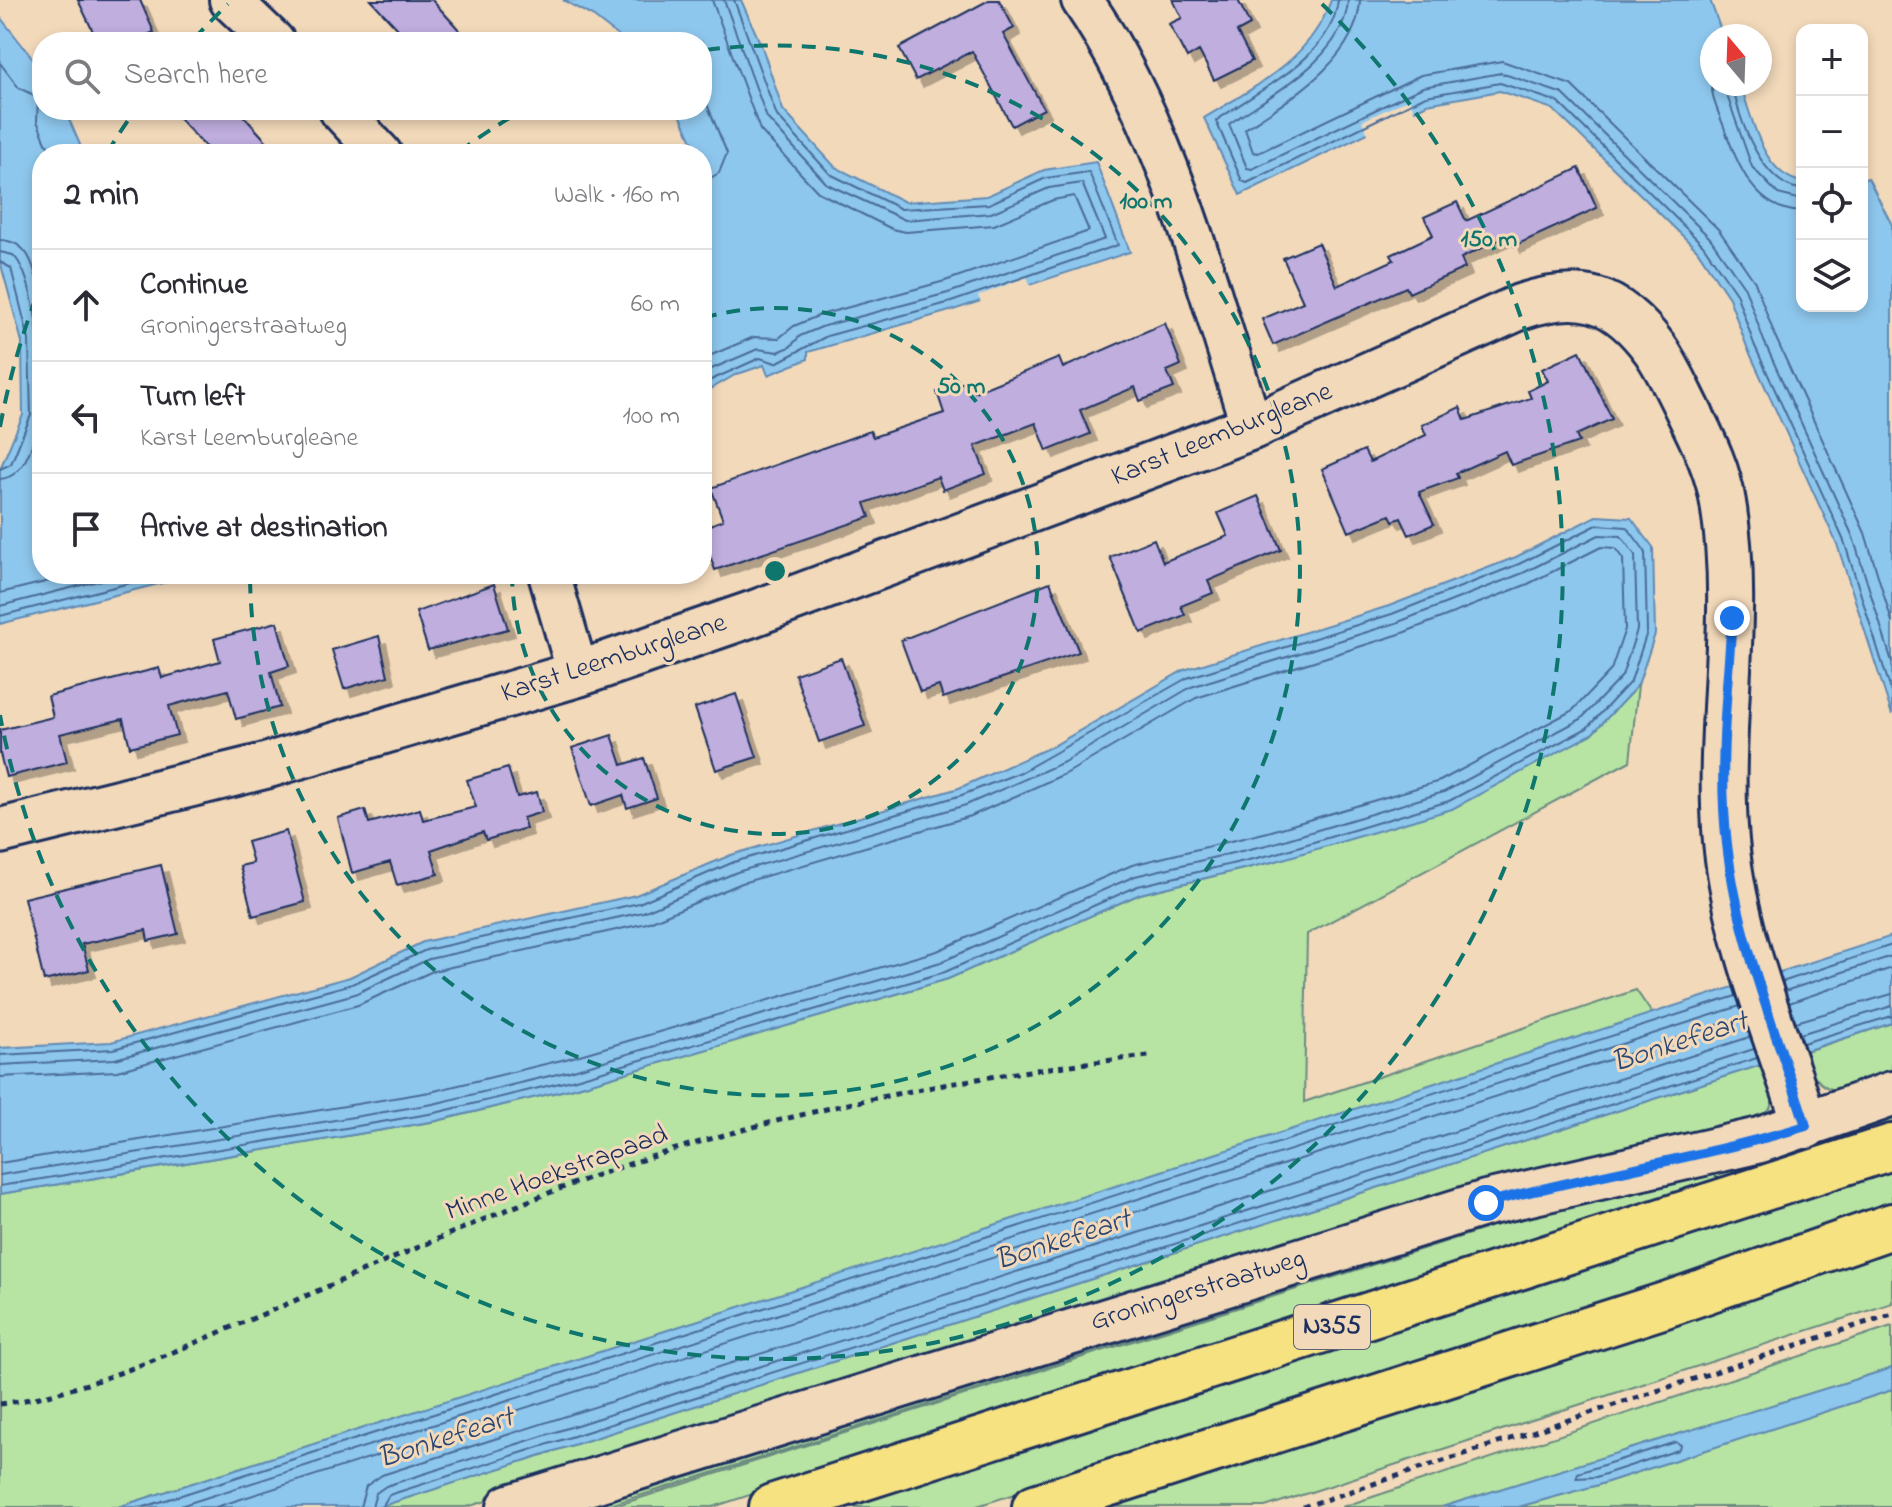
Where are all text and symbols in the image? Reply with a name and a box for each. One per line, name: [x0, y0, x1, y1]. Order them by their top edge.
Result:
north arrow: [1700, 24, 1772, 96]
map controls: [1796, 24, 1868, 312]
button: +: [1796, 24, 1868, 96]
search box: [32, 32, 712, 120]
icon: search: [60, 54, 104, 98]
text: Search here: [124, 54, 268, 98]
button: −: [1796, 96, 1868, 168]
button: locate: [1796, 168, 1868, 240]
text: 2 min: [64, 171, 139, 221]
text: Walk · 160 m: [554, 177, 680, 215]
text: 100 m: [1120, 185, 1173, 220]
text: 150 m: [1461, 223, 1518, 258]
button: layers: [1796, 240, 1868, 312]
text: Continue: [140, 264, 248, 308]
icon: ahead: [64, 283, 108, 327]
text: 60 m: [631, 286, 680, 324]
text: Groningerstraatweg: [140, 308, 347, 346]
text: 50 m: [937, 370, 986, 405]
street label: Karst Leemburgleane: [1105, 372, 1339, 498]
text: Turn left: [140, 376, 245, 420]
icon: left: [64, 395, 108, 439]
text: 100 m: [623, 398, 680, 436]
text: Karst Leemburgleane: [140, 420, 358, 458]
icon: arrive: [64, 507, 108, 551]
text: Arrive at destination: [140, 507, 388, 551]
centre of rings: [761, 557, 789, 585]
route end: [1714, 600, 1750, 636]
street label: Karst Leemburgleane: [496, 603, 732, 715]
water label: Bonkefeart: [1607, 1000, 1756, 1086]
street label: Minne Hoekstrapaad: [440, 1115, 674, 1233]
route start: [1468, 1185, 1504, 1221]
water label: Bonkefeart: [990, 1198, 1139, 1284]
street label: Groningerstraatweg: [1085, 1239, 1311, 1343]
road number: N355: [1294, 1305, 1370, 1349]
water label: Bonkefeart: [373, 1396, 522, 1482]

